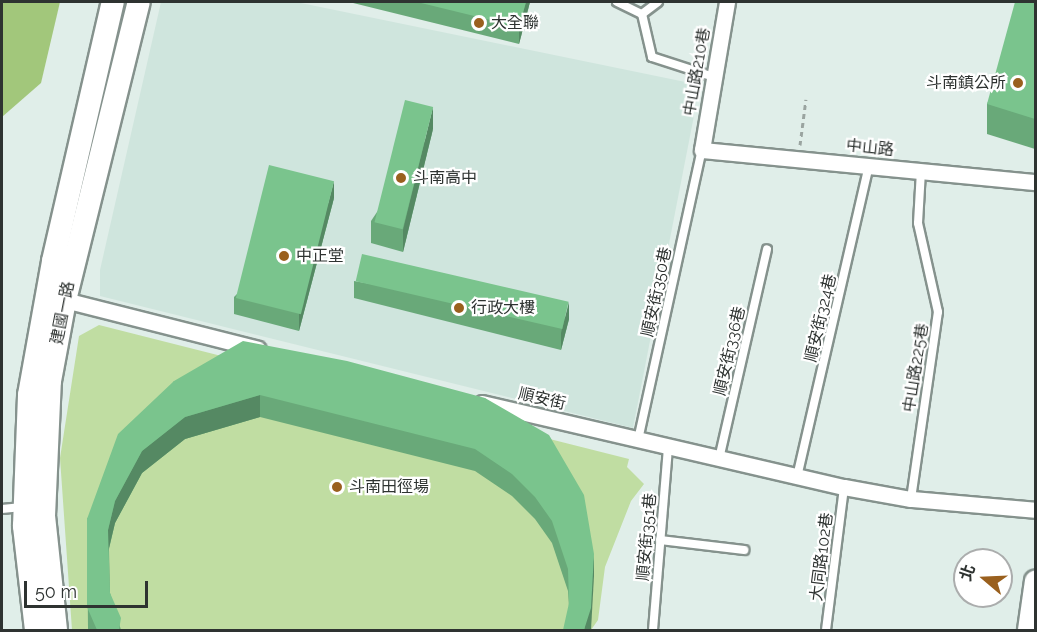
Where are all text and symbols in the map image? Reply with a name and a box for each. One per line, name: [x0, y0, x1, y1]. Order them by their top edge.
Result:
place label: 大全聯: [491, 13, 539, 33]
marker: 大全聯: [472, 16, 486, 30]
street label: 中山路210巷: [680, 27, 714, 117]
place label: 斗南鎮公所: [926, 73, 1006, 93]
marker: 斗南鎮公所: [1011, 76, 1025, 90]
street label: 中山路: [845, 136, 895, 160]
place label: 斗南高中: [413, 168, 477, 188]
marker: 斗南高中: [394, 171, 408, 185]
street label: 順安街350巷: [638, 245, 676, 339]
place label: 中正堂: [296, 246, 344, 266]
marker: 中正堂: [277, 249, 291, 263]
street label: 順安街324巷: [802, 272, 840, 364]
street label: 建國一路: [47, 280, 79, 346]
place label: 行政大樓: [471, 298, 535, 318]
marker: 行政大樓: [452, 301, 466, 315]
street label: 順安街336巷: [710, 305, 750, 397]
street label: 中山路225巷: [900, 322, 932, 414]
street label: 順安街: [516, 384, 568, 414]
place label: 斗南田徑場: [349, 477, 429, 497]
marker: 斗南田徑場: [330, 480, 344, 494]
street label: 順安街351巷: [634, 492, 660, 582]
street label: 大同路102巷: [807, 512, 837, 602]
north arrow: [953, 548, 1013, 608]
text: 北: [956, 562, 979, 583]
scale bar: [27, 569, 152, 607]
text: 50 m: [35, 581, 77, 602]

